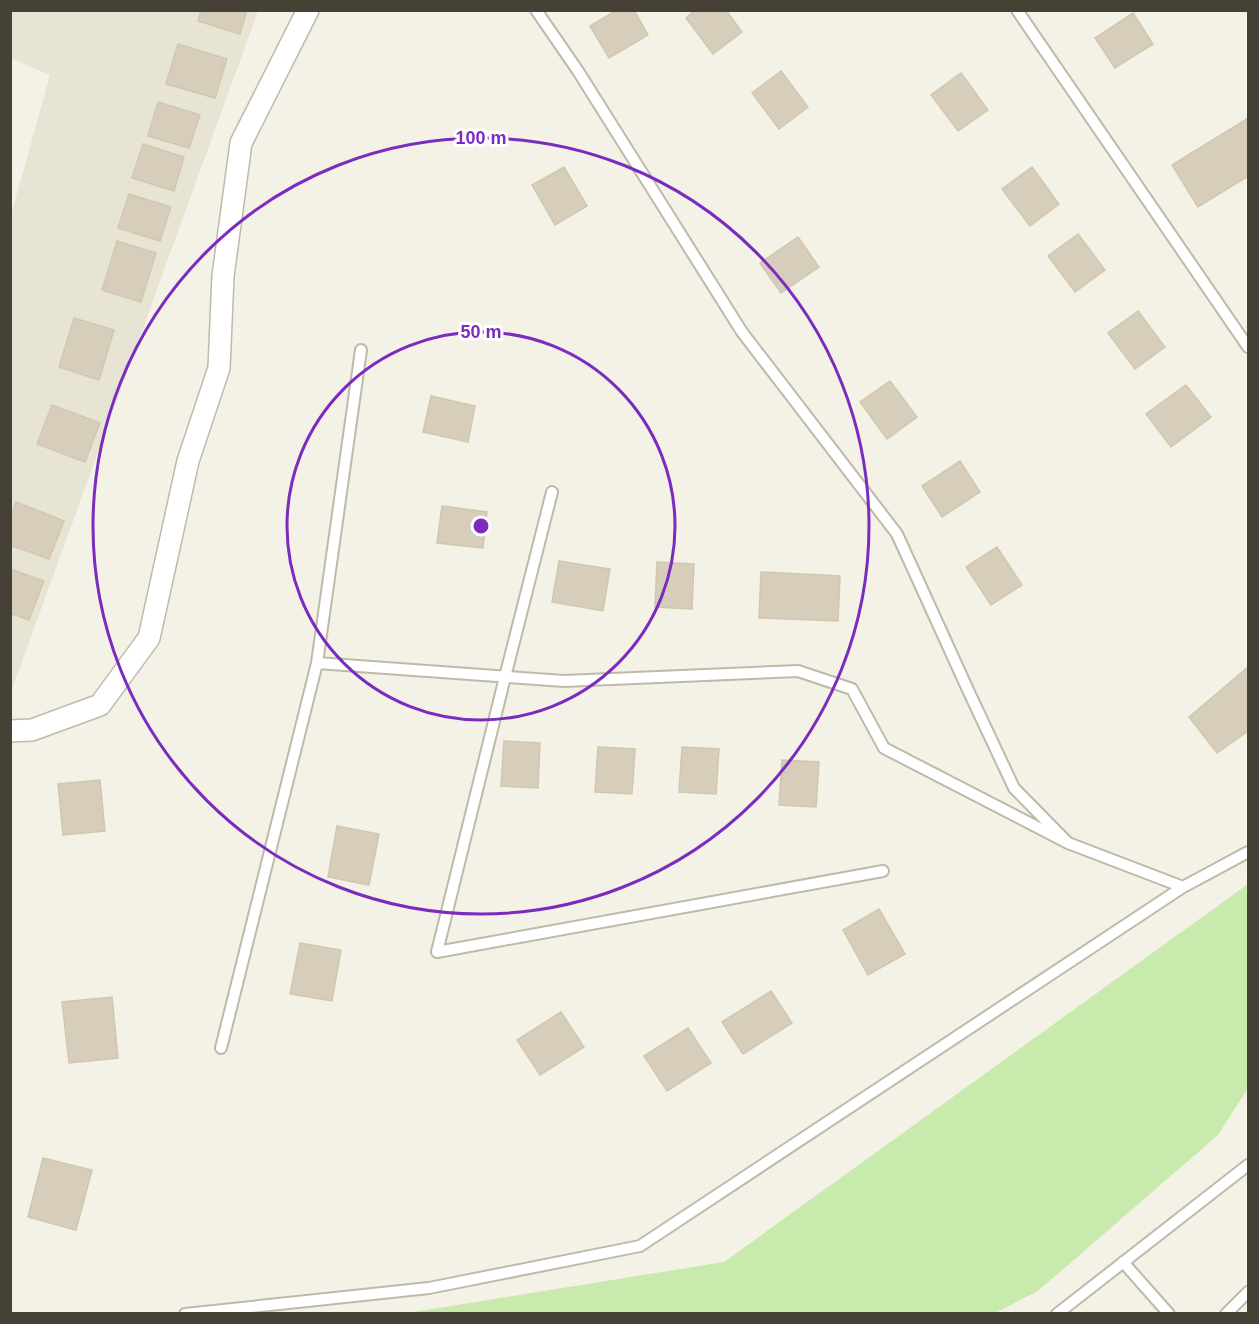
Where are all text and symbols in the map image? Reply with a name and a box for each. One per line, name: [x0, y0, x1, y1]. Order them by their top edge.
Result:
text: 100 m: [455, 128, 507, 148]
text: 50 m: [460, 322, 502, 342]
centre of rings: [471, 516, 491, 536]

